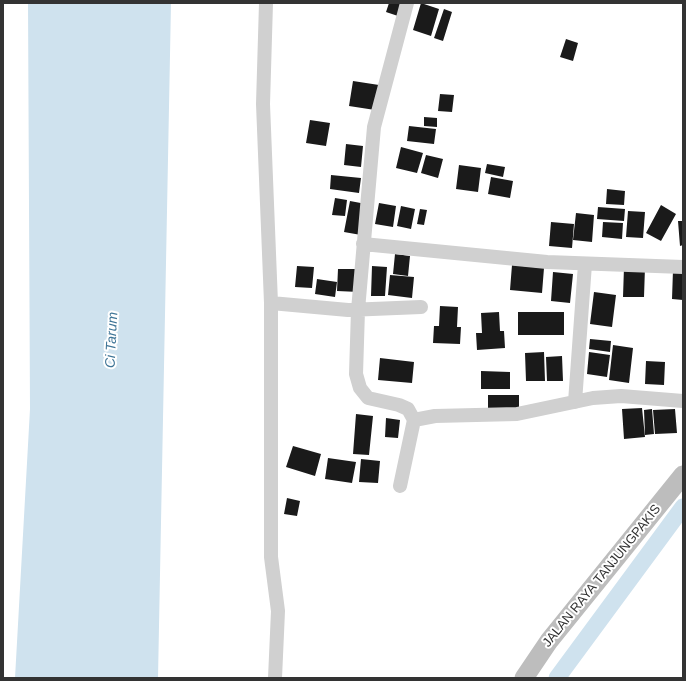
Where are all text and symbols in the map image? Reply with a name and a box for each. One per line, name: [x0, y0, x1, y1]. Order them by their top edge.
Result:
water label: Ci Tarum: [102, 311, 122, 369]
street label: JALAN RAYA TANJUNGPAKIS: [540, 502, 664, 650]

